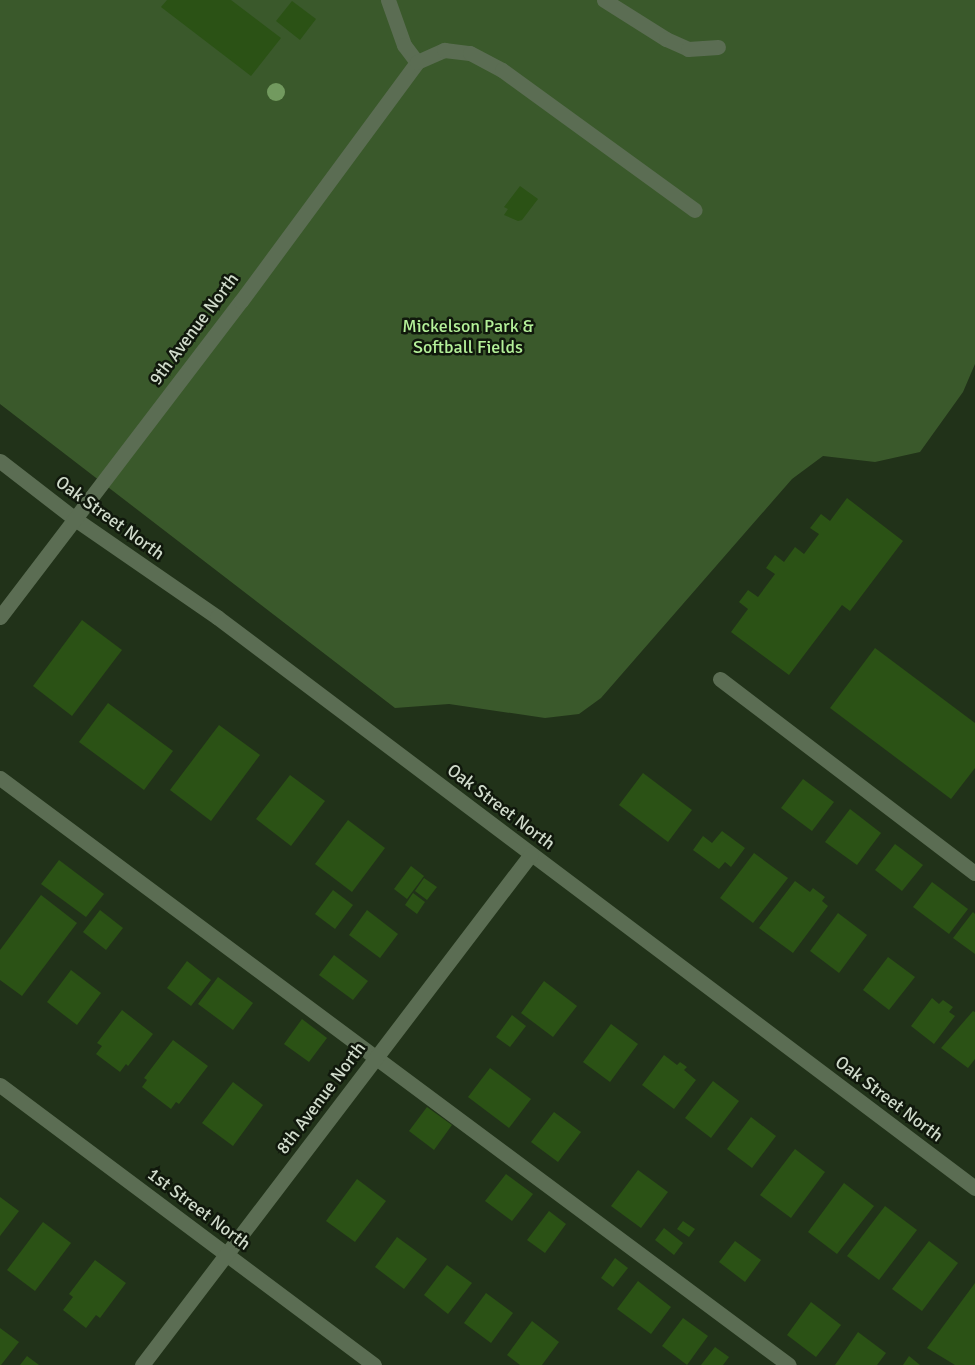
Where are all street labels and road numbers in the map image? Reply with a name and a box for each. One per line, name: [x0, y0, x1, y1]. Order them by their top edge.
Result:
street label: 9th Avenue North: [145, 269, 243, 389]
street label: Oak Street North: [51, 471, 169, 565]
street label: Oak Street North: [443, 759, 559, 855]
street label: 8th Avenue North: [272, 1038, 370, 1158]
street label: Oak Street North: [831, 1051, 947, 1147]
street label: 1st Street North: [143, 1163, 255, 1255]

